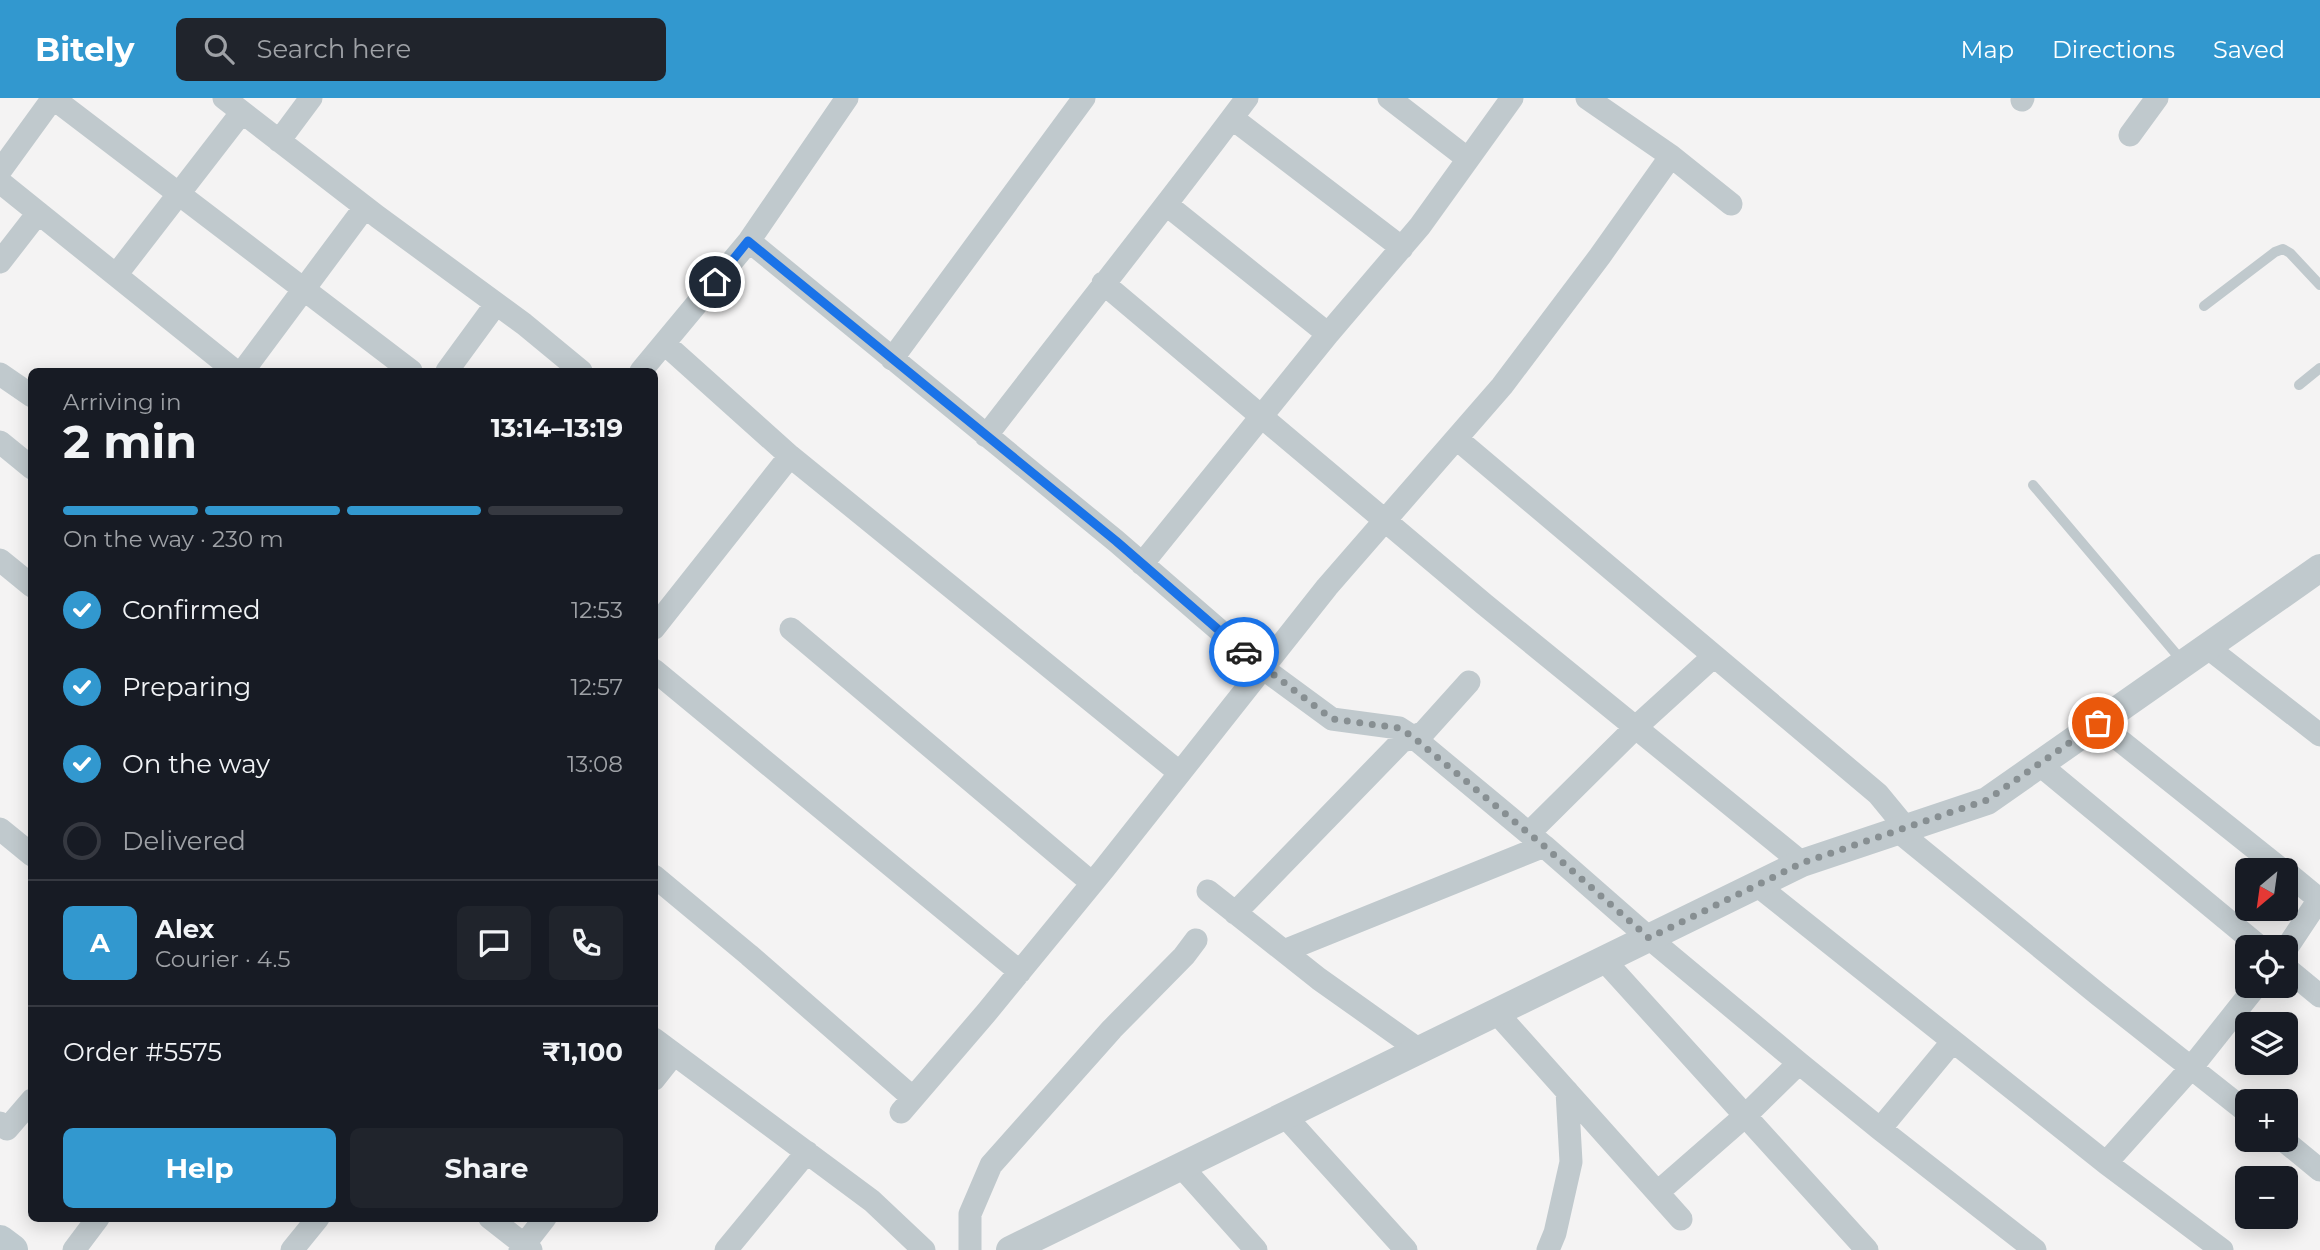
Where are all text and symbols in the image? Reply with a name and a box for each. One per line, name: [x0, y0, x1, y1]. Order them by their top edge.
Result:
search box: [176, 18, 666, 81]
text: Bitely: [35, 29, 134, 69]
icon: search: [200, 30, 238, 68]
text: Search here: [256, 33, 411, 65]
text: Map: [1961, 35, 2014, 64]
text: Directions: [2052, 35, 2175, 64]
text: Saved: [2213, 35, 2285, 64]
pin: [685, 252, 745, 312]
icon: home: [696, 263, 734, 301]
text: Arriving in: [63, 388, 182, 416]
text: 13:14–13:19: [491, 412, 623, 444]
text: 2 min: [63, 413, 197, 470]
text: On the way · 230 m: [63, 525, 284, 553]
icon: check: [63, 591, 101, 629]
text: Confirmed: [122, 594, 261, 626]
text: 12:53: [571, 596, 623, 624]
courier: [1209, 617, 1279, 687]
icon: car: [1225, 633, 1263, 671]
icon: check: [63, 668, 101, 706]
text: Preparing: [122, 671, 251, 703]
text: 12:57: [571, 673, 623, 701]
pin: [2068, 693, 2128, 753]
icon: bag: [2079, 704, 2117, 742]
icon: check: [63, 745, 101, 783]
text: On the way: [122, 748, 270, 780]
text: 13:08: [567, 750, 623, 778]
text: Delivered: [122, 825, 246, 857]
north arrow: [2235, 858, 2298, 920]
map controls: [2235, 858, 2298, 1229]
button: chat: [457, 906, 531, 980]
button: phone: [549, 906, 623, 980]
text: Alex: [155, 913, 214, 945]
text: A: [90, 927, 110, 959]
button: locate: [2235, 935, 2298, 998]
text: Courier · 4.5: [155, 945, 290, 973]
button: layers: [2235, 1012, 2298, 1075]
text: Order #5575: [63, 1036, 222, 1068]
text: ₹1,100: [542, 1036, 623, 1068]
button: +: [2235, 1089, 2298, 1152]
button: Help: [63, 1128, 336, 1208]
button: Share: [350, 1128, 623, 1208]
button: −: [2235, 1166, 2298, 1229]

